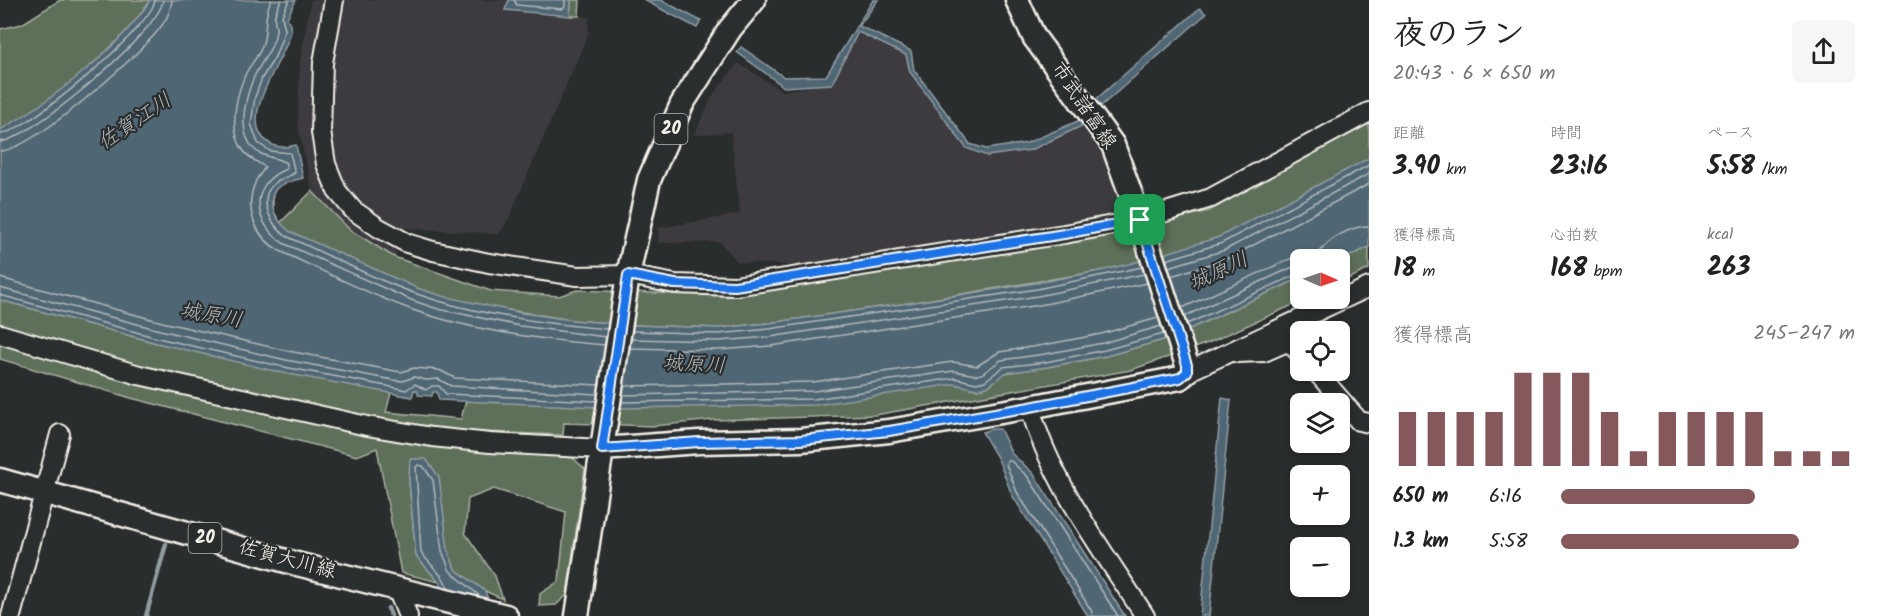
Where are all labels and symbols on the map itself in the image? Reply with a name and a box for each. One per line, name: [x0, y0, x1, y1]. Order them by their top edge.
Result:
street label: 市武諸富線: [1042, 56, 1124, 156]
water label: 佐賀江川: [91, 85, 179, 159]
road number: 20: [654, 114, 688, 144]
pin: [1114, 194, 1165, 245]
water label: 城原川: [1183, 244, 1255, 300]
north arrow: [1290, 249, 1350, 309]
water label: 城原川: [177, 294, 245, 338]
water label: 城原川: [662, 347, 726, 383]
road number: 20: [188, 523, 222, 553]
street label: 佐賀大川線: [235, 532, 339, 588]

